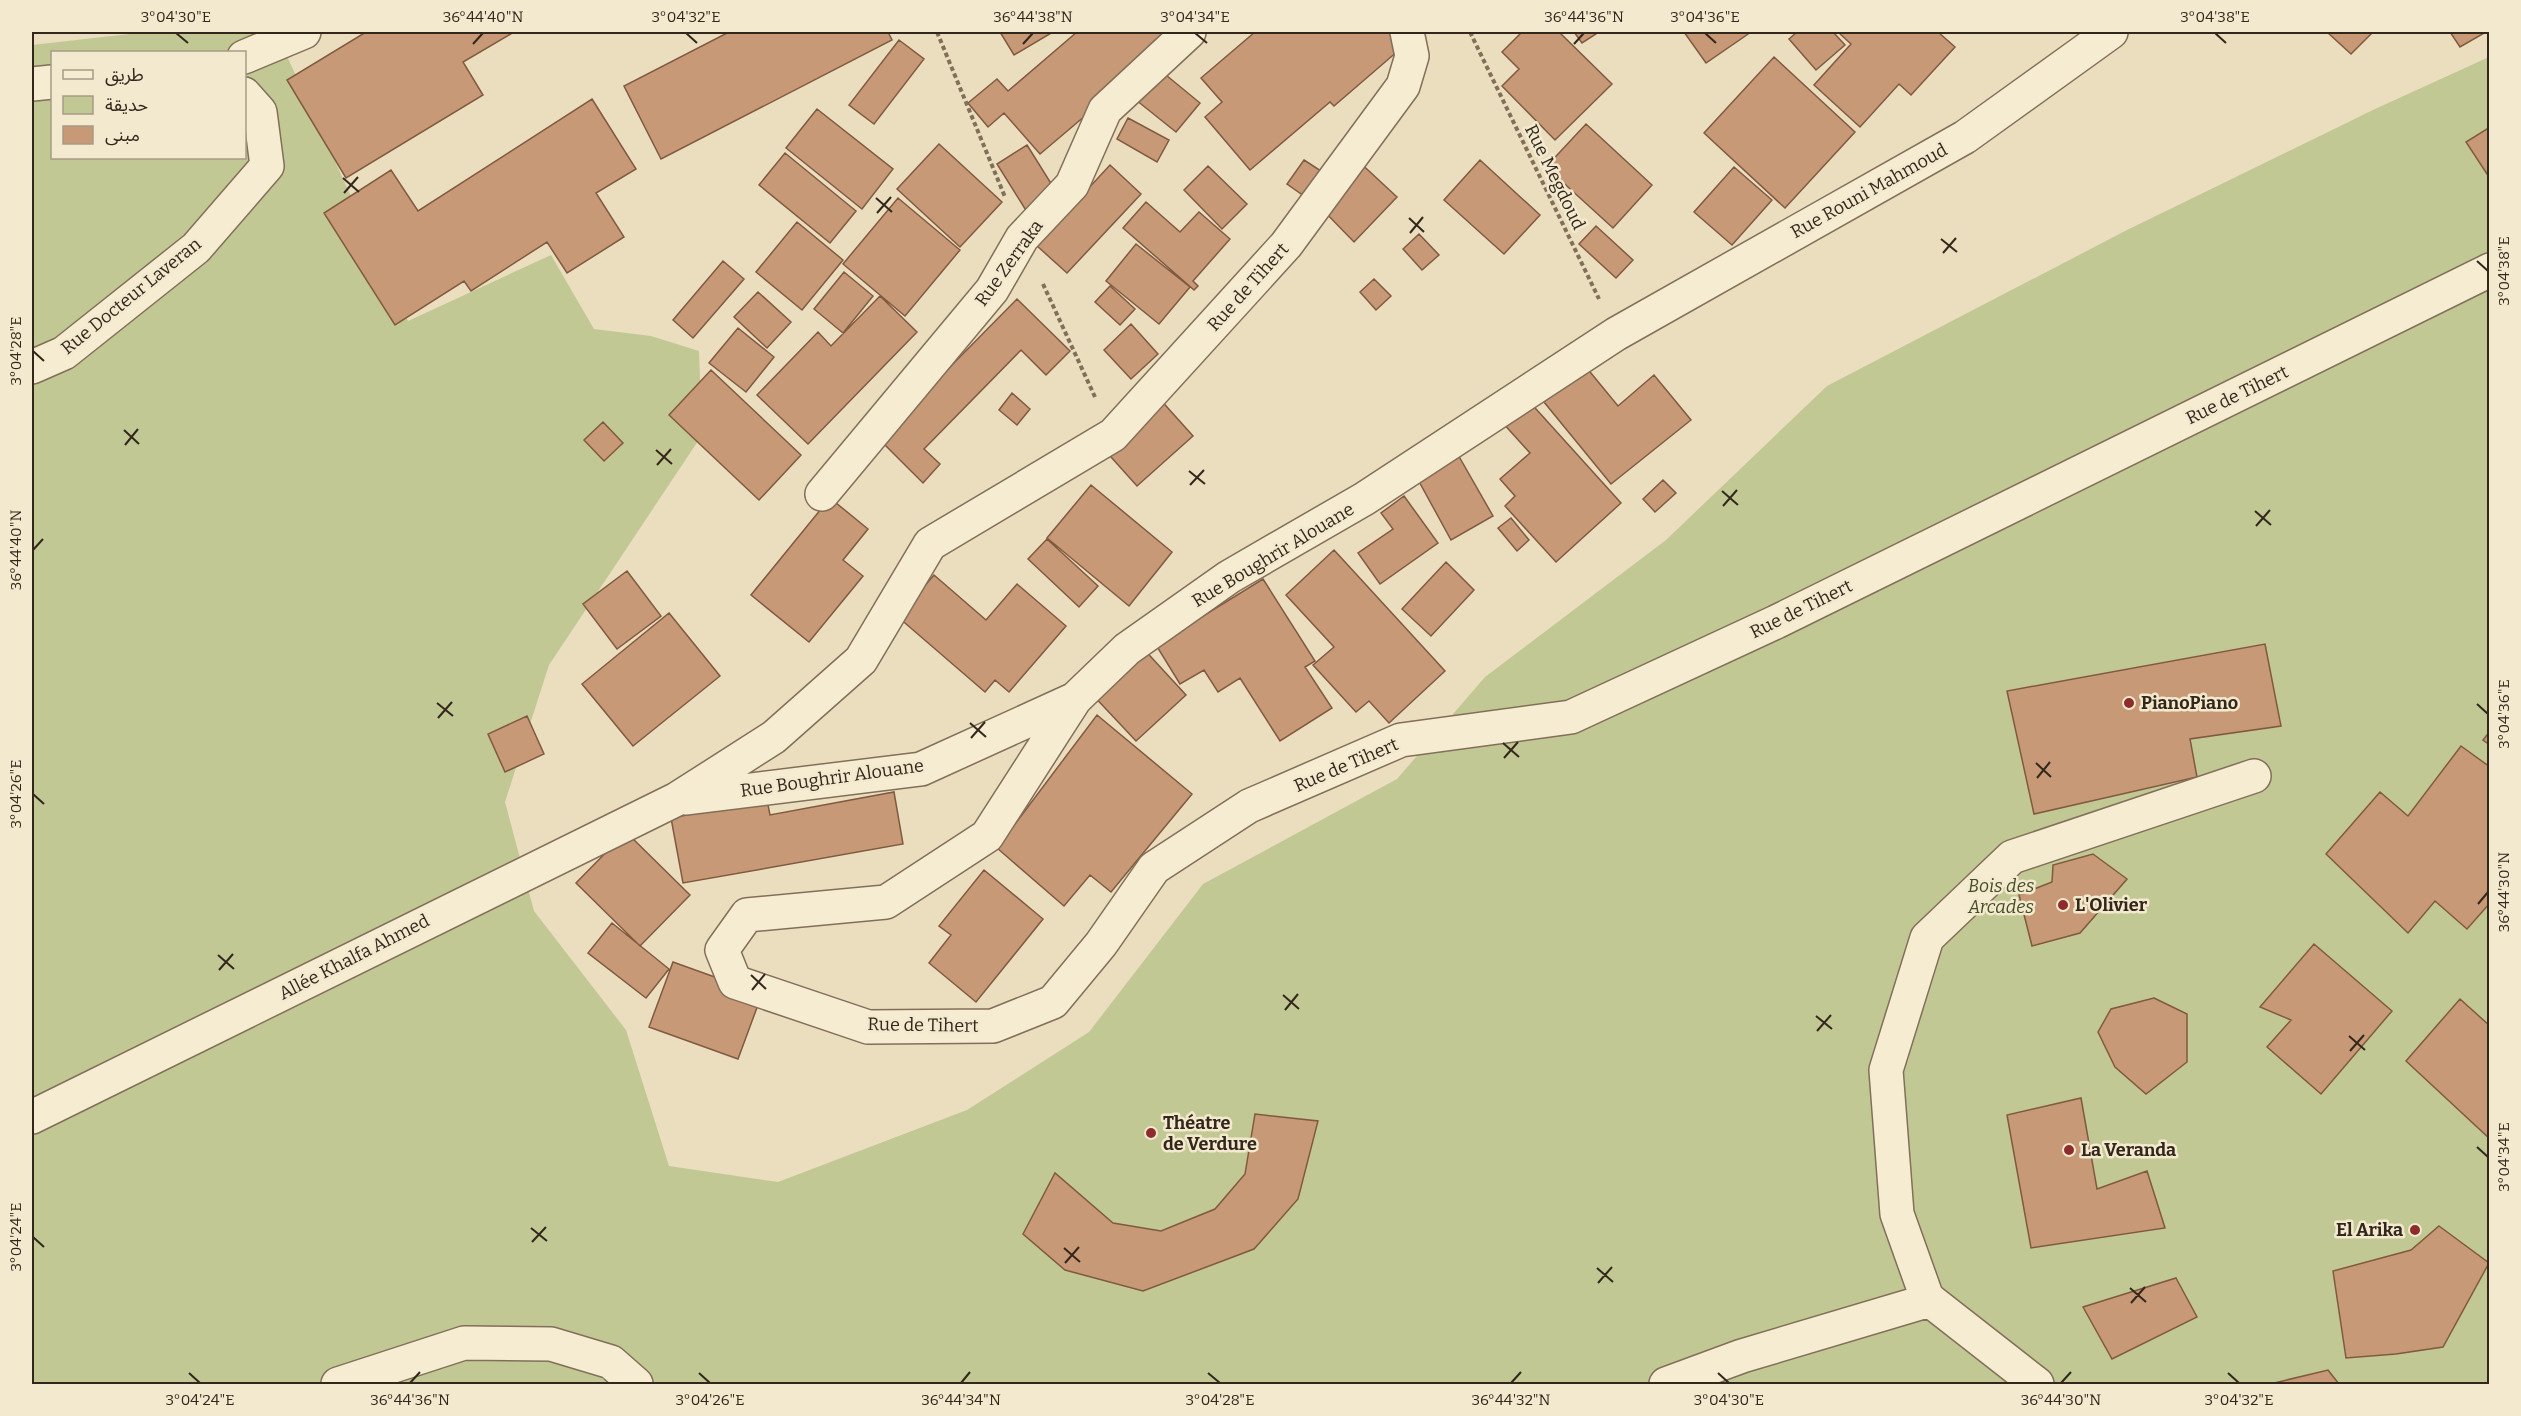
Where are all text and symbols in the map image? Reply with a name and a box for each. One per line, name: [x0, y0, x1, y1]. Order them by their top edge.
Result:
text: 3°04'30"E: [141, 8, 211, 26]
text: 36°44'40"N: [443, 8, 523, 26]
text: 3°04'32"E: [652, 8, 720, 26]
text: 36°44'38"N: [993, 8, 1073, 26]
text: 3°04'34"E: [1160, 8, 1230, 26]
text: 36°44'36"N: [1544, 8, 1624, 26]
text: 3°04'36"E: [1670, 8, 1740, 26]
text: 3°04'38"E: [2180, 8, 2250, 26]
legend: [51, 51, 246, 159]
text: طريق: [105, 64, 144, 86]
text: حديقة: [105, 94, 148, 116]
street label: Rue Megdoud: [1520, 121, 1590, 234]
text: مبنى: [105, 124, 140, 146]
street label: Rue Rouni Mahmoud: [1787, 139, 1951, 243]
street label: Rue Zerraka: [970, 215, 1048, 310]
street label: Rue Docteur Laveran: [57, 232, 206, 359]
text: 3°04'38"E: [2495, 236, 2513, 306]
street label: Rue de Tihert: [1203, 238, 1294, 336]
text: 3°04'28"E: [7, 316, 25, 386]
street label: Rue de Tihert: [2182, 361, 2292, 429]
street label: Rue Boughrir Alouane: [1188, 498, 1358, 612]
text: 36°44'40"N: [7, 510, 25, 590]
street label: Rue de Tihert: [1746, 575, 1856, 643]
text: 3°04'36"E: [2495, 679, 2513, 749]
place label: PianoPiano: [2141, 692, 2238, 714]
marker: PianoPiano: [2122, 696, 2136, 710]
street label: Rue de Tihert: [1290, 733, 1402, 797]
street label: Rue Boughrir Alouane: [739, 754, 925, 802]
text: 3°04'26"E: [7, 759, 25, 829]
text: 36°44'30"N: [2495, 852, 2513, 932]
park label: Bois des Arcades: [1967, 875, 2035, 918]
place label: L'Olivier: [2075, 894, 2148, 916]
marker: L'Olivier: [2056, 898, 2070, 912]
street label: Allée Khalfa Ahmed: [275, 909, 433, 1005]
street label: Rue de Tihert: [867, 1013, 979, 1037]
place label: Théatre de Verdure: [1163, 1112, 1257, 1155]
text: 3°04'34"E: [2495, 1122, 2513, 1192]
marker: Théatre de Verdure: [1144, 1126, 1158, 1140]
place label: La Veranda: [2081, 1139, 2176, 1161]
marker: La Veranda: [2062, 1143, 2076, 1157]
text: 3°04'24"E: [7, 1202, 25, 1272]
place label: El Arika: [2336, 1219, 2403, 1241]
marker: El Arika: [2408, 1223, 2422, 1237]
text: 3°04'24"E: [165, 1391, 235, 1409]
text: 36°44'36"N: [370, 1391, 450, 1409]
text: 3°04'26"E: [675, 1391, 745, 1409]
text: 36°44'34"N: [921, 1391, 1001, 1409]
text: 3°04'28"E: [1185, 1391, 1255, 1409]
text: 36°44'32"N: [1472, 1391, 1551, 1409]
text: 3°04'30"E: [1694, 1391, 1764, 1409]
text: 36°44'30"N: [2021, 1391, 2101, 1409]
text: 3°04'32"E: [2205, 1391, 2273, 1409]

